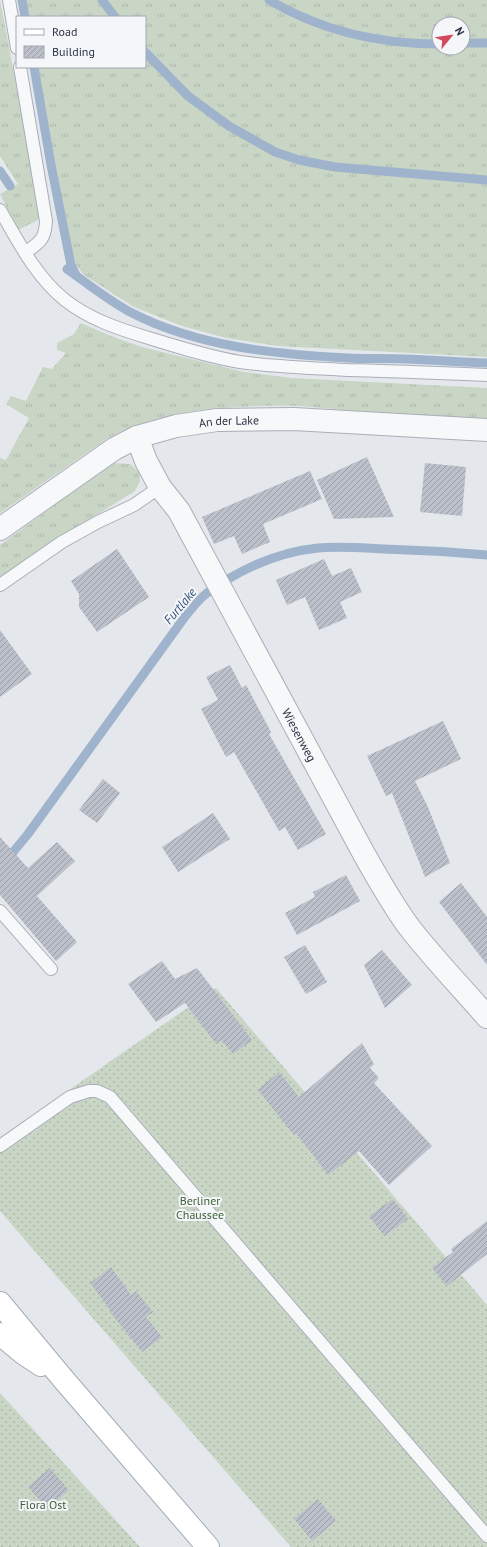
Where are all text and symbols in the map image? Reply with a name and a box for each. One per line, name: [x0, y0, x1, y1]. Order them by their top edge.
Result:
legend: [16, 16, 146, 68]
north arrow: [431, 16, 471, 56]
text: Road: [52, 24, 77, 39]
text: N: [452, 25, 468, 38]
text: Building: [52, 44, 95, 59]
street label: An der Lake: [198, 412, 259, 430]
water label: Furtlake: [160, 584, 200, 628]
street label: Wiesenweg: [279, 706, 320, 764]
park label: Berliner Chaussee: [176, 1193, 224, 1222]
park label: Flora Ost: [20, 1497, 66, 1512]

